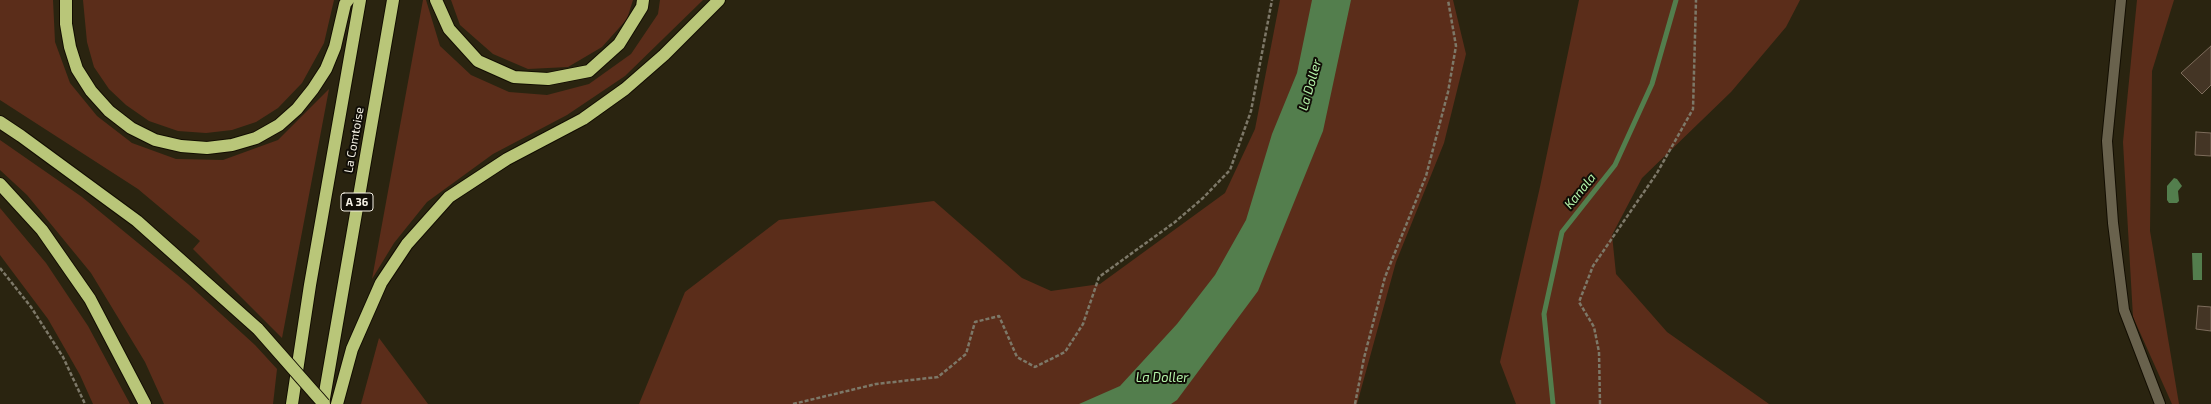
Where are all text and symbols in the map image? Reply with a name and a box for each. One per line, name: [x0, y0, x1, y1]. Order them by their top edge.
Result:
water label: La Doller: [1295, 58, 1325, 112]
street label: La Comtoise: [341, 106, 367, 174]
water label: Kanala: [1561, 170, 1599, 212]
road number: A 36: [341, 193, 373, 211]
water label: La Doller: [1136, 370, 1188, 386]

